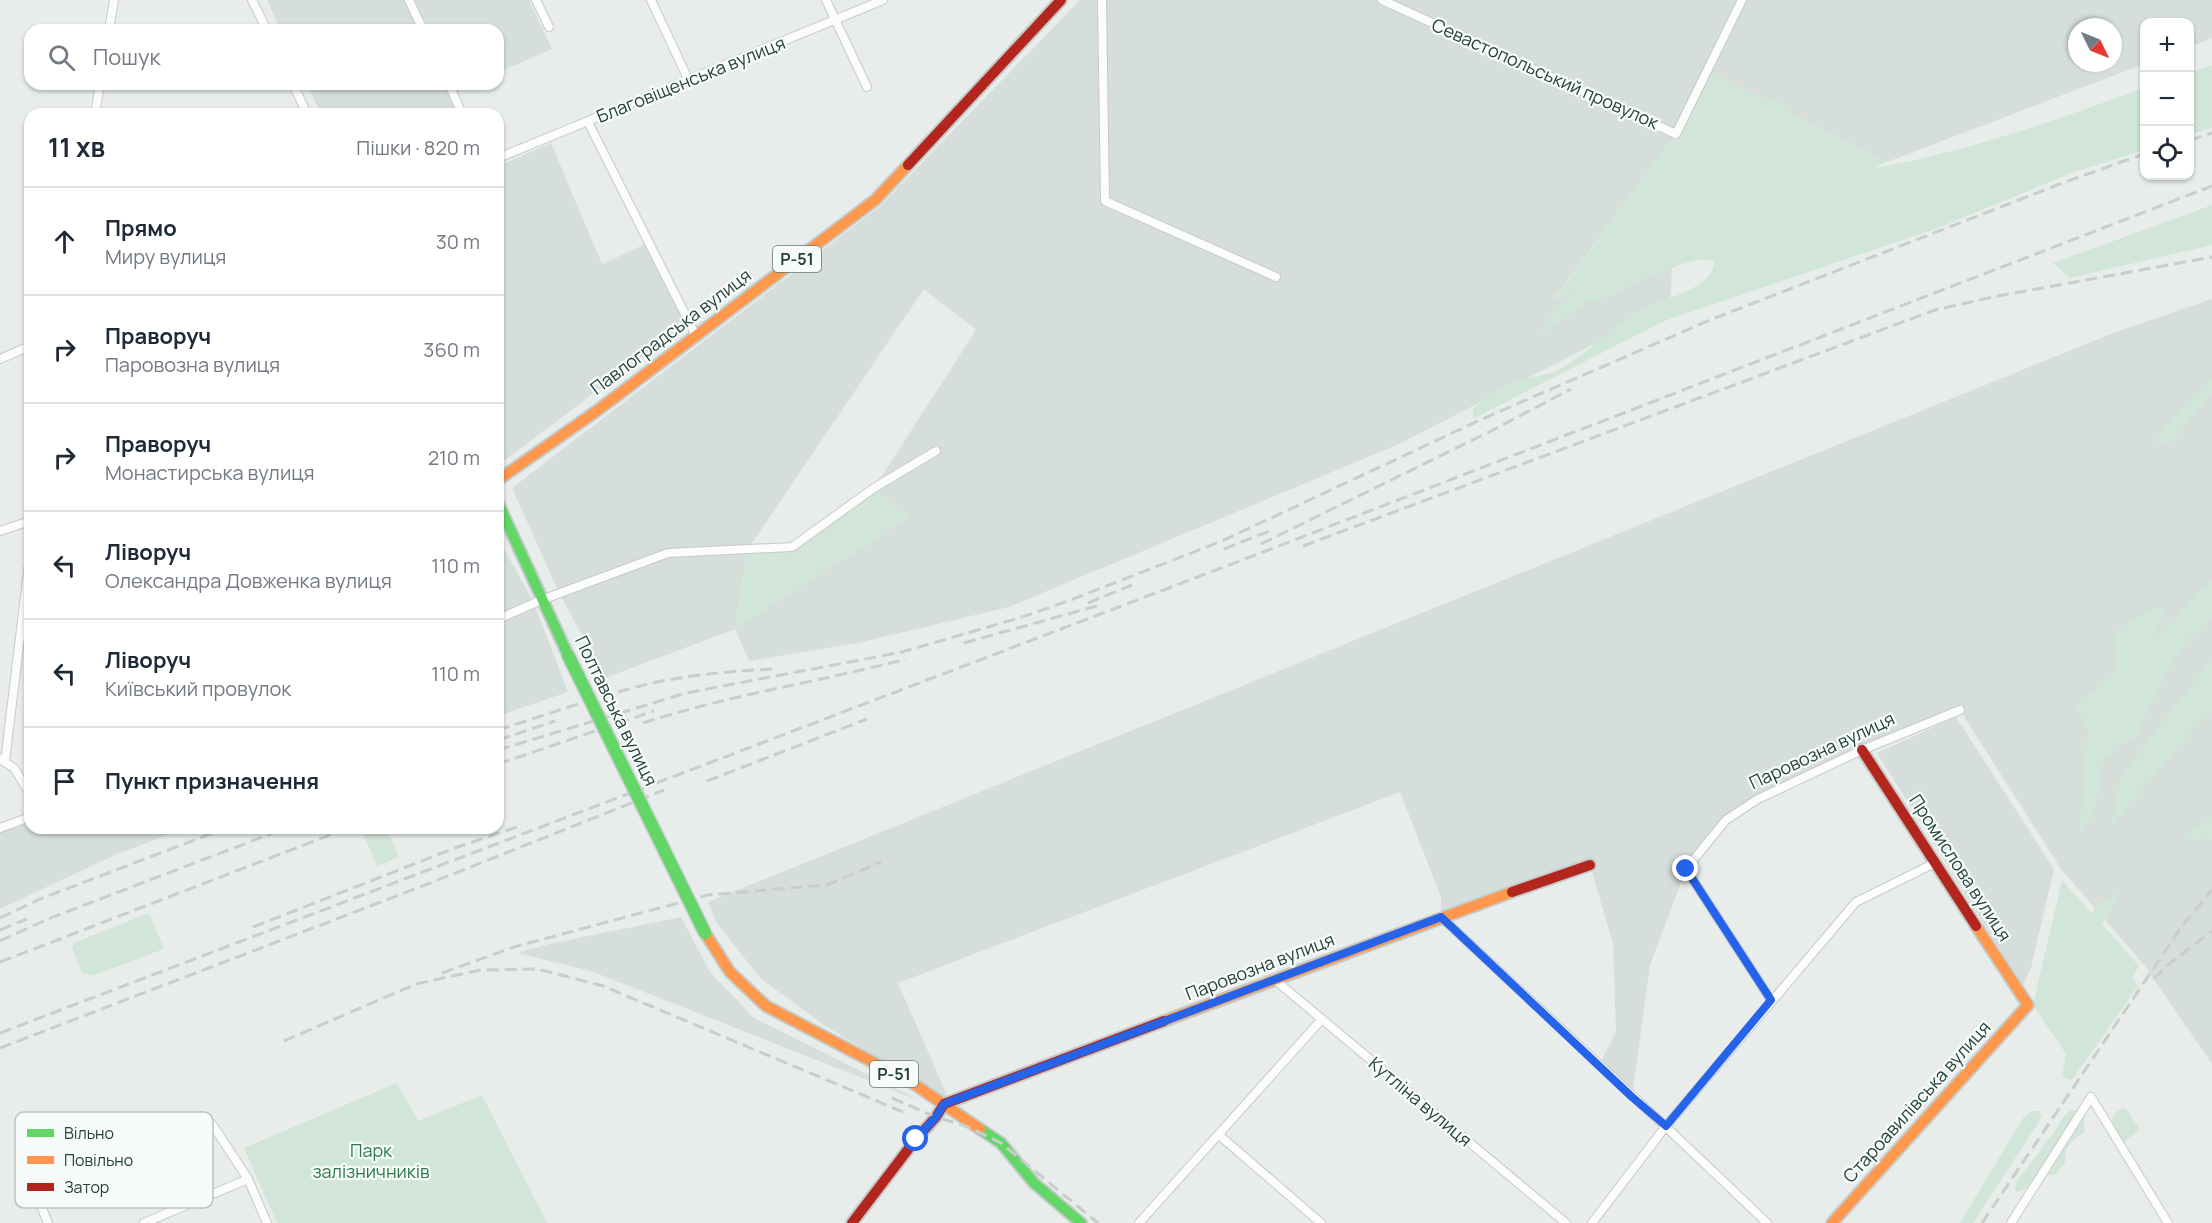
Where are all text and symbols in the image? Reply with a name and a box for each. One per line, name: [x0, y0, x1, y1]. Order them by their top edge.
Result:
street label: Севастопольський провулок: [1428, 12, 1664, 135]
north arrow: [2068, 18, 2122, 72]
map controls: [2140, 18, 2194, 180]
button: +: [2140, 18, 2194, 72]
search box: [24, 24, 504, 90]
street label: Благовіщенська вулиця: [593, 30, 789, 128]
icon: search: [45, 41, 78, 74]
text: Пошук: [93, 42, 160, 72]
button: −: [2140, 72, 2194, 126]
button: locate: [2140, 126, 2194, 180]
text: 11 хв: [48, 129, 105, 165]
text: Пішки · 820 m: [356, 134, 480, 161]
text: Прямо: [105, 213, 177, 243]
icon: ahead: [48, 225, 81, 258]
text: 30 m: [436, 228, 480, 255]
text: Миру вулиця: [105, 243, 226, 270]
road number: Р-51: [773, 246, 821, 272]
street label: Павлоградська вулиця: [585, 263, 756, 400]
text: Праворуч: [105, 321, 211, 351]
icon: right: [48, 333, 81, 366]
text: 360 m: [423, 336, 480, 363]
text: Паровозна вулиця: [105, 351, 280, 378]
text: Праворуч: [105, 429, 211, 459]
icon: right: [48, 441, 81, 474]
text: 210 m: [428, 444, 480, 471]
text: Монастирська вулиця: [105, 459, 315, 486]
text: Ліворуч: [105, 537, 191, 567]
icon: left: [48, 549, 81, 582]
text: 110 m: [431, 552, 480, 579]
text: Олександра Довженка вулиця: [105, 567, 392, 594]
street label: Полтавська вулиця: [570, 631, 664, 790]
text: Ліворуч: [105, 645, 191, 675]
icon: left: [48, 657, 81, 690]
text: 110 m: [431, 660, 480, 687]
text: Київський провулок: [105, 675, 291, 702]
street label: Паровозна вулиця: [1745, 706, 1898, 794]
icon: arrive: [48, 765, 81, 798]
text: Пункт призначення: [105, 766, 319, 796]
street label: Промислова вулиця: [1904, 789, 2017, 946]
route end: [1672, 855, 1698, 881]
street label: Паровозна вулиця: [1182, 927, 1338, 1006]
street label: Староавилівська вулиця: [1837, 1015, 1995, 1187]
street label: Кутліна вулиця: [1364, 1051, 1477, 1151]
road number: Р-51: [870, 1061, 918, 1087]
legend: [15, 1112, 213, 1208]
text: Вільно: [64, 1122, 114, 1144]
route start: [902, 1125, 928, 1151]
park label: Парк залізничників: [312, 1138, 430, 1183]
text: Повільно: [64, 1149, 133, 1171]
text: Затор: [64, 1176, 109, 1198]

